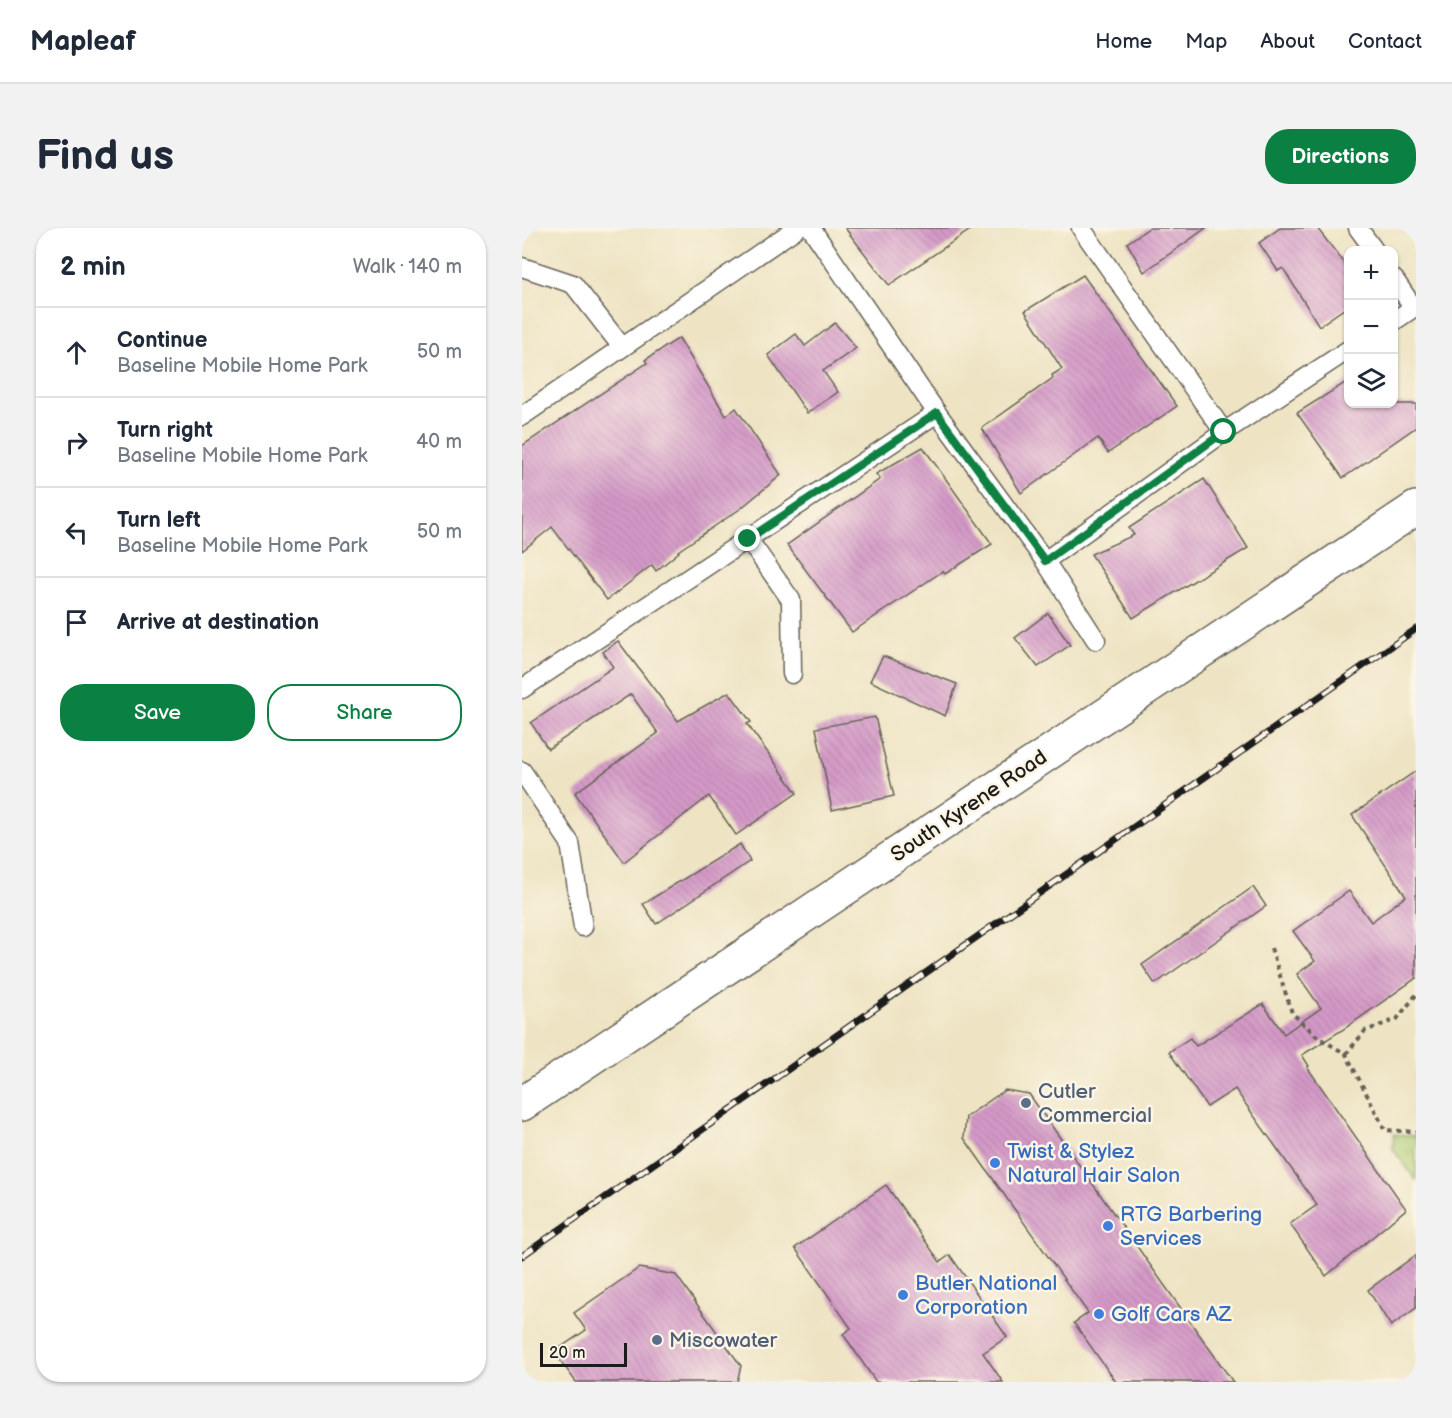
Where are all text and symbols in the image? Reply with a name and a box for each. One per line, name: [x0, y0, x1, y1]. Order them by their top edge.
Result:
text: Mapleaf: [30, 25, 136, 58]
text: Home: [1095, 29, 1152, 54]
text: Map: [1185, 29, 1227, 54]
text: About: [1260, 29, 1315, 54]
text: Contact: [1348, 29, 1422, 54]
button: Directions: [1265, 129, 1416, 184]
text: Find us: [36, 131, 174, 182]
map controls: [1344, 246, 1398, 408]
button: +: [1344, 246, 1398, 300]
text: 2 min: [60, 252, 126, 283]
text: Walk · 140 m: [353, 255, 462, 279]
button: −: [1344, 300, 1398, 354]
text: Continue: [117, 327, 207, 354]
icon: ahead: [60, 336, 93, 369]
text: 50 m: [417, 340, 462, 364]
text: Baseline Mobile Home Park: [117, 354, 368, 378]
button: layers: [1344, 354, 1398, 408]
text: Turn right: [117, 417, 213, 444]
route start: [1210, 418, 1236, 444]
icon: right: [60, 426, 93, 459]
text: 40 m: [416, 430, 462, 454]
text: Baseline Mobile Home Park: [117, 444, 368, 468]
text: Turn left: [117, 507, 201, 534]
icon: left: [60, 516, 93, 549]
text: 50 m: [417, 520, 462, 544]
route end: [734, 525, 760, 551]
text: Baseline Mobile Home Park: [117, 534, 368, 558]
icon: arrive: [60, 606, 93, 639]
text: Arrive at destination: [117, 609, 319, 636]
button: Save: [60, 684, 255, 741]
button: Share: [267, 684, 462, 741]
street label: South Kyrene Road: [886, 745, 1052, 867]
place label: Cutler Commercial: [1038, 1079, 1152, 1128]
marker: Cutler Commercial: [1019, 1096, 1033, 1110]
place label: Twist & Stylez Natural Hair Salon: [1007, 1139, 1180, 1188]
marker: Twist & Stylez Natural Hair Salon: [988, 1156, 1002, 1170]
place label: RTG Barbering Services: [1120, 1202, 1262, 1251]
marker: RTG Barbering Services: [1101, 1219, 1115, 1233]
place label: Butler National Corporation: [915, 1271, 1057, 1320]
marker: Butler National Corporation: [896, 1288, 910, 1302]
place label: Golf Cars AZ: [1111, 1302, 1232, 1327]
marker: Golf Cars AZ: [1092, 1307, 1106, 1321]
place label: Miscowater: [669, 1328, 778, 1353]
marker: Miscowater: [650, 1333, 664, 1347]
scale bar: [540, 1340, 627, 1368]
text: 20 m: [549, 1344, 585, 1363]

